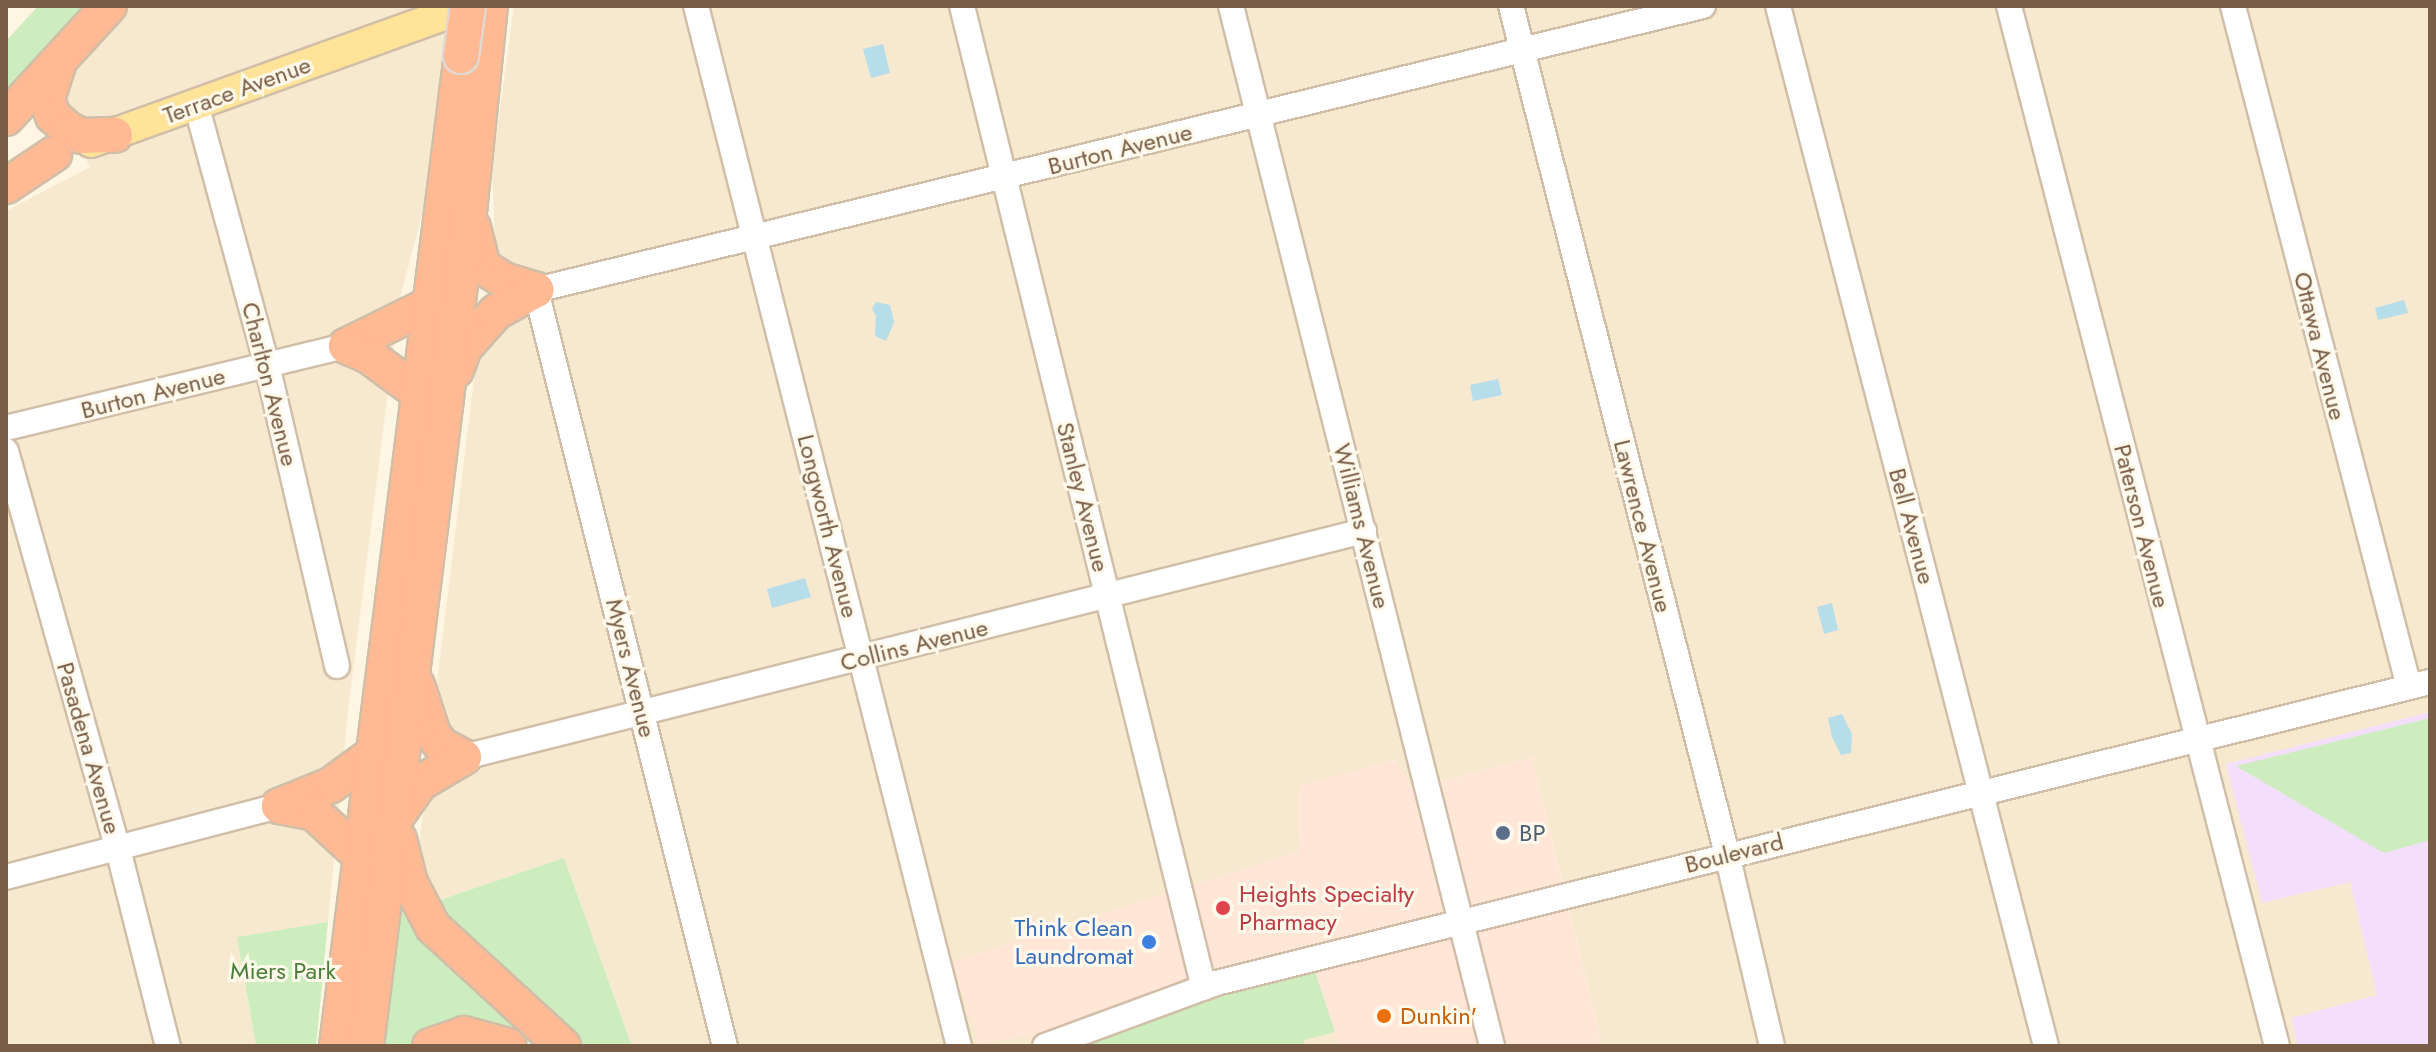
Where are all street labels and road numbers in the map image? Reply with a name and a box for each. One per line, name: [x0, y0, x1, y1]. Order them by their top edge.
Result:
street label: Terrace Avenue: [159, 50, 315, 130]
street label: Burton Avenue: [1045, 117, 1195, 181]
street label: Ottawa Avenue: [2288, 269, 2352, 423]
street label: Charlton Avenue: [236, 299, 304, 469]
street label: Burton Avenue: [78, 361, 228, 425]
street label: Stanley Avenue: [1051, 419, 1115, 575]
street label: Longworth Avenue: [791, 431, 865, 621]
street label: Lawrence Avenue: [1608, 437, 1678, 615]
street label: Williams Avenue: [1328, 440, 1396, 612]
street label: Paterson Avenue: [2108, 441, 2176, 611]
street label: Bell Avenue: [1883, 465, 1941, 587]
street label: Myers Avenue: [600, 596, 662, 740]
street label: Collins Avenue: [837, 613, 991, 677]
street label: Pasadena Avenue: [51, 659, 127, 837]
street label: Boulevard: [1682, 827, 1786, 879]

